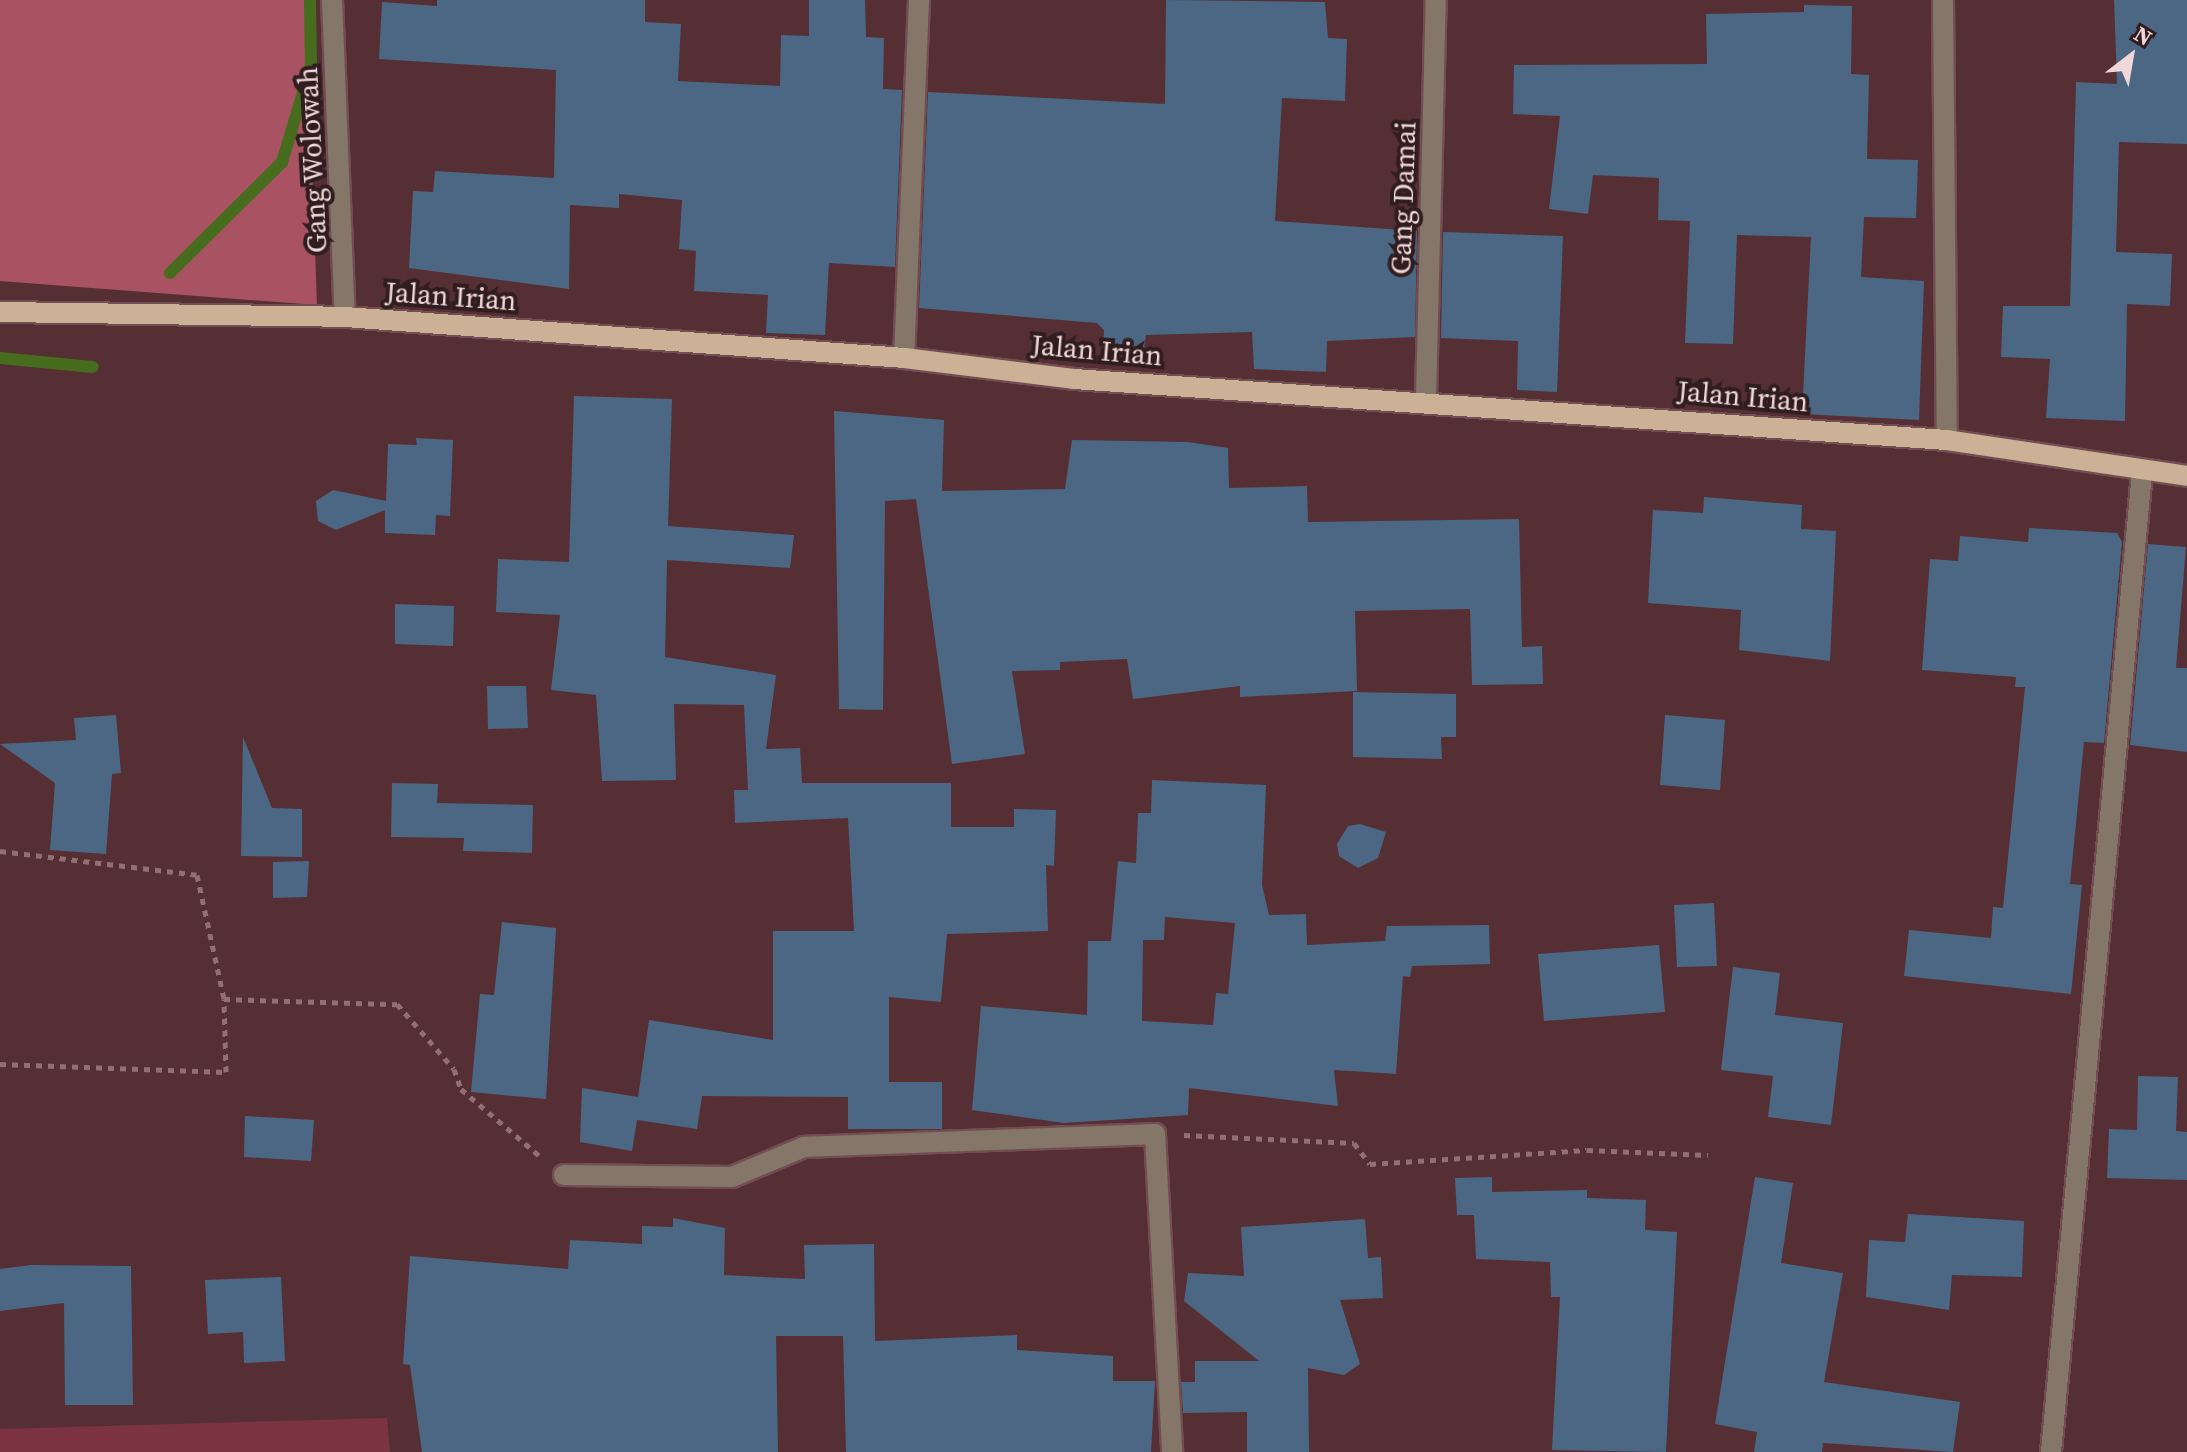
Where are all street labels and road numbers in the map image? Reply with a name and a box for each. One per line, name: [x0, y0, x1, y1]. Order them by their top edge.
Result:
street label: Gang Wolowah: [290, 66, 334, 254]
street label: Gang Damai: [1384, 121, 1422, 275]
street label: Jalan Irian: [384, 275, 518, 317]
street label: Jalan Irian: [1030, 328, 1164, 372]
street label: Jalan Irian: [1676, 374, 1810, 418]

